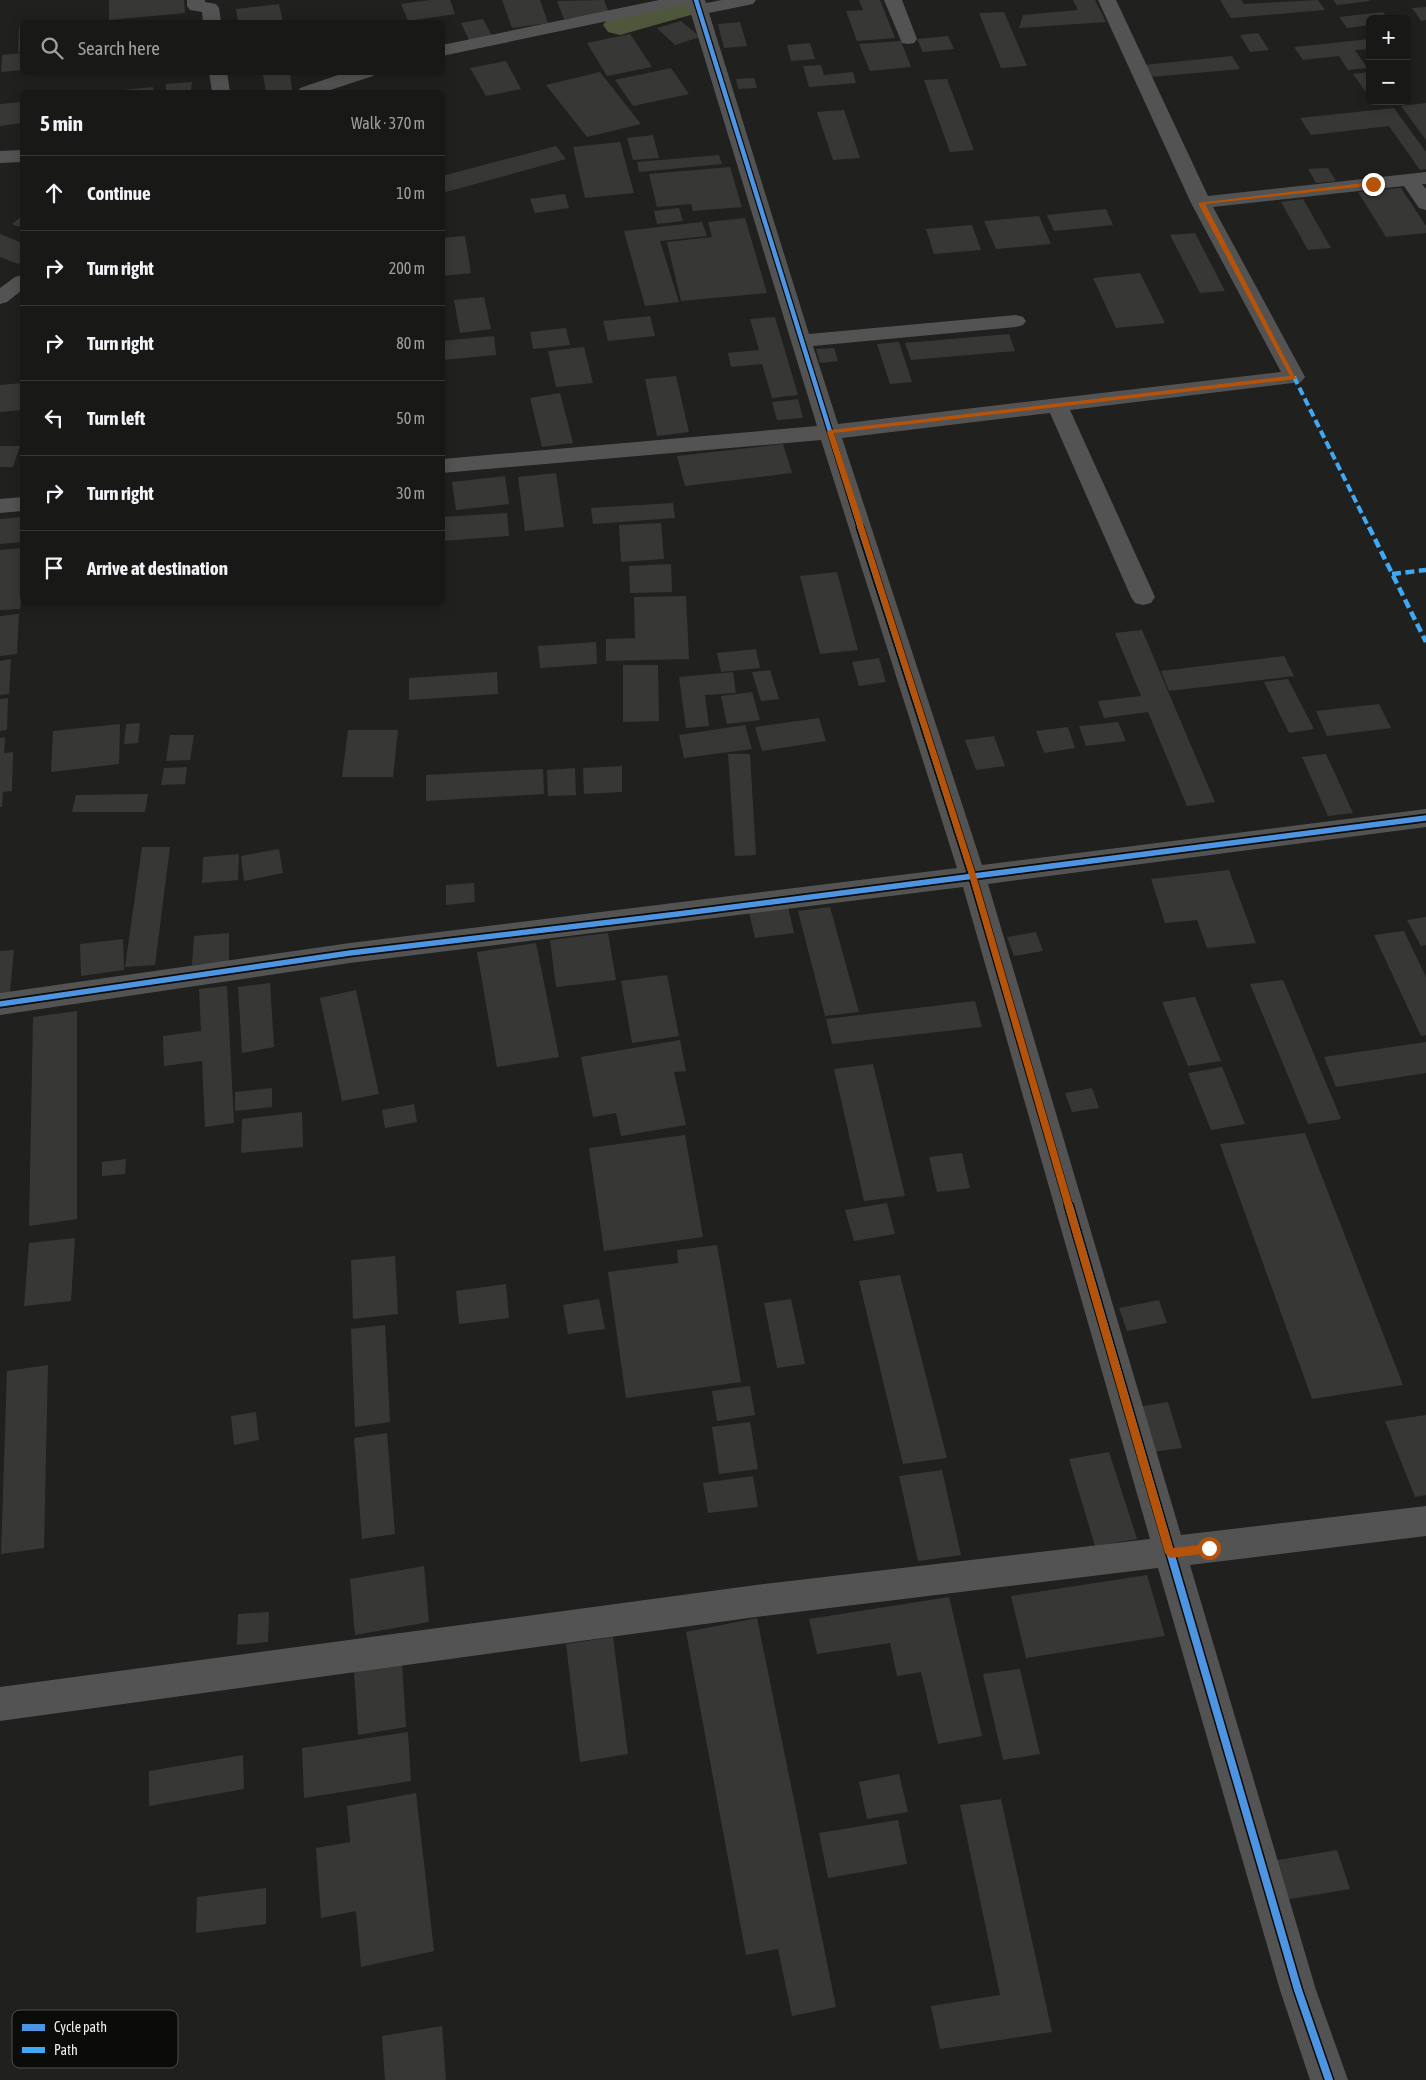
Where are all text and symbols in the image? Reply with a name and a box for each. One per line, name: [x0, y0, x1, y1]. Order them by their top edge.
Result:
map controls: [1366, 15, 1411, 105]
button: +: [1366, 15, 1411, 60]
search box: [20, 20, 445, 75]
icon: search: [38, 34, 66, 62]
text: Search here: [78, 37, 160, 59]
button: −: [1366, 60, 1411, 105]
text: 5 min: [40, 111, 83, 135]
text: Walk · 370 m: [351, 114, 425, 132]
route end: [1362, 173, 1385, 196]
icon: ahead: [40, 179, 68, 207]
text: Continue: [87, 182, 151, 204]
text: 10 m: [396, 184, 425, 202]
icon: right: [40, 254, 68, 282]
text: Turn right: [87, 257, 154, 279]
text: 200 m: [389, 259, 425, 277]
icon: right: [40, 329, 68, 357]
text: Turn right: [87, 332, 154, 354]
text: 80 m: [396, 334, 425, 352]
icon: left: [40, 404, 68, 432]
text: Turn left: [87, 407, 145, 429]
text: 50 m: [396, 409, 425, 427]
icon: right: [40, 479, 68, 507]
text: Turn right: [87, 482, 154, 504]
text: 30 m: [396, 484, 425, 502]
icon: arrive: [40, 554, 68, 582]
text: Arrive at destination: [87, 557, 228, 579]
route start: [1198, 1537, 1221, 1560]
legend: [12, 2010, 178, 2068]
text: Cycle path: [54, 2019, 107, 2035]
text: Path: [54, 2042, 78, 2058]

